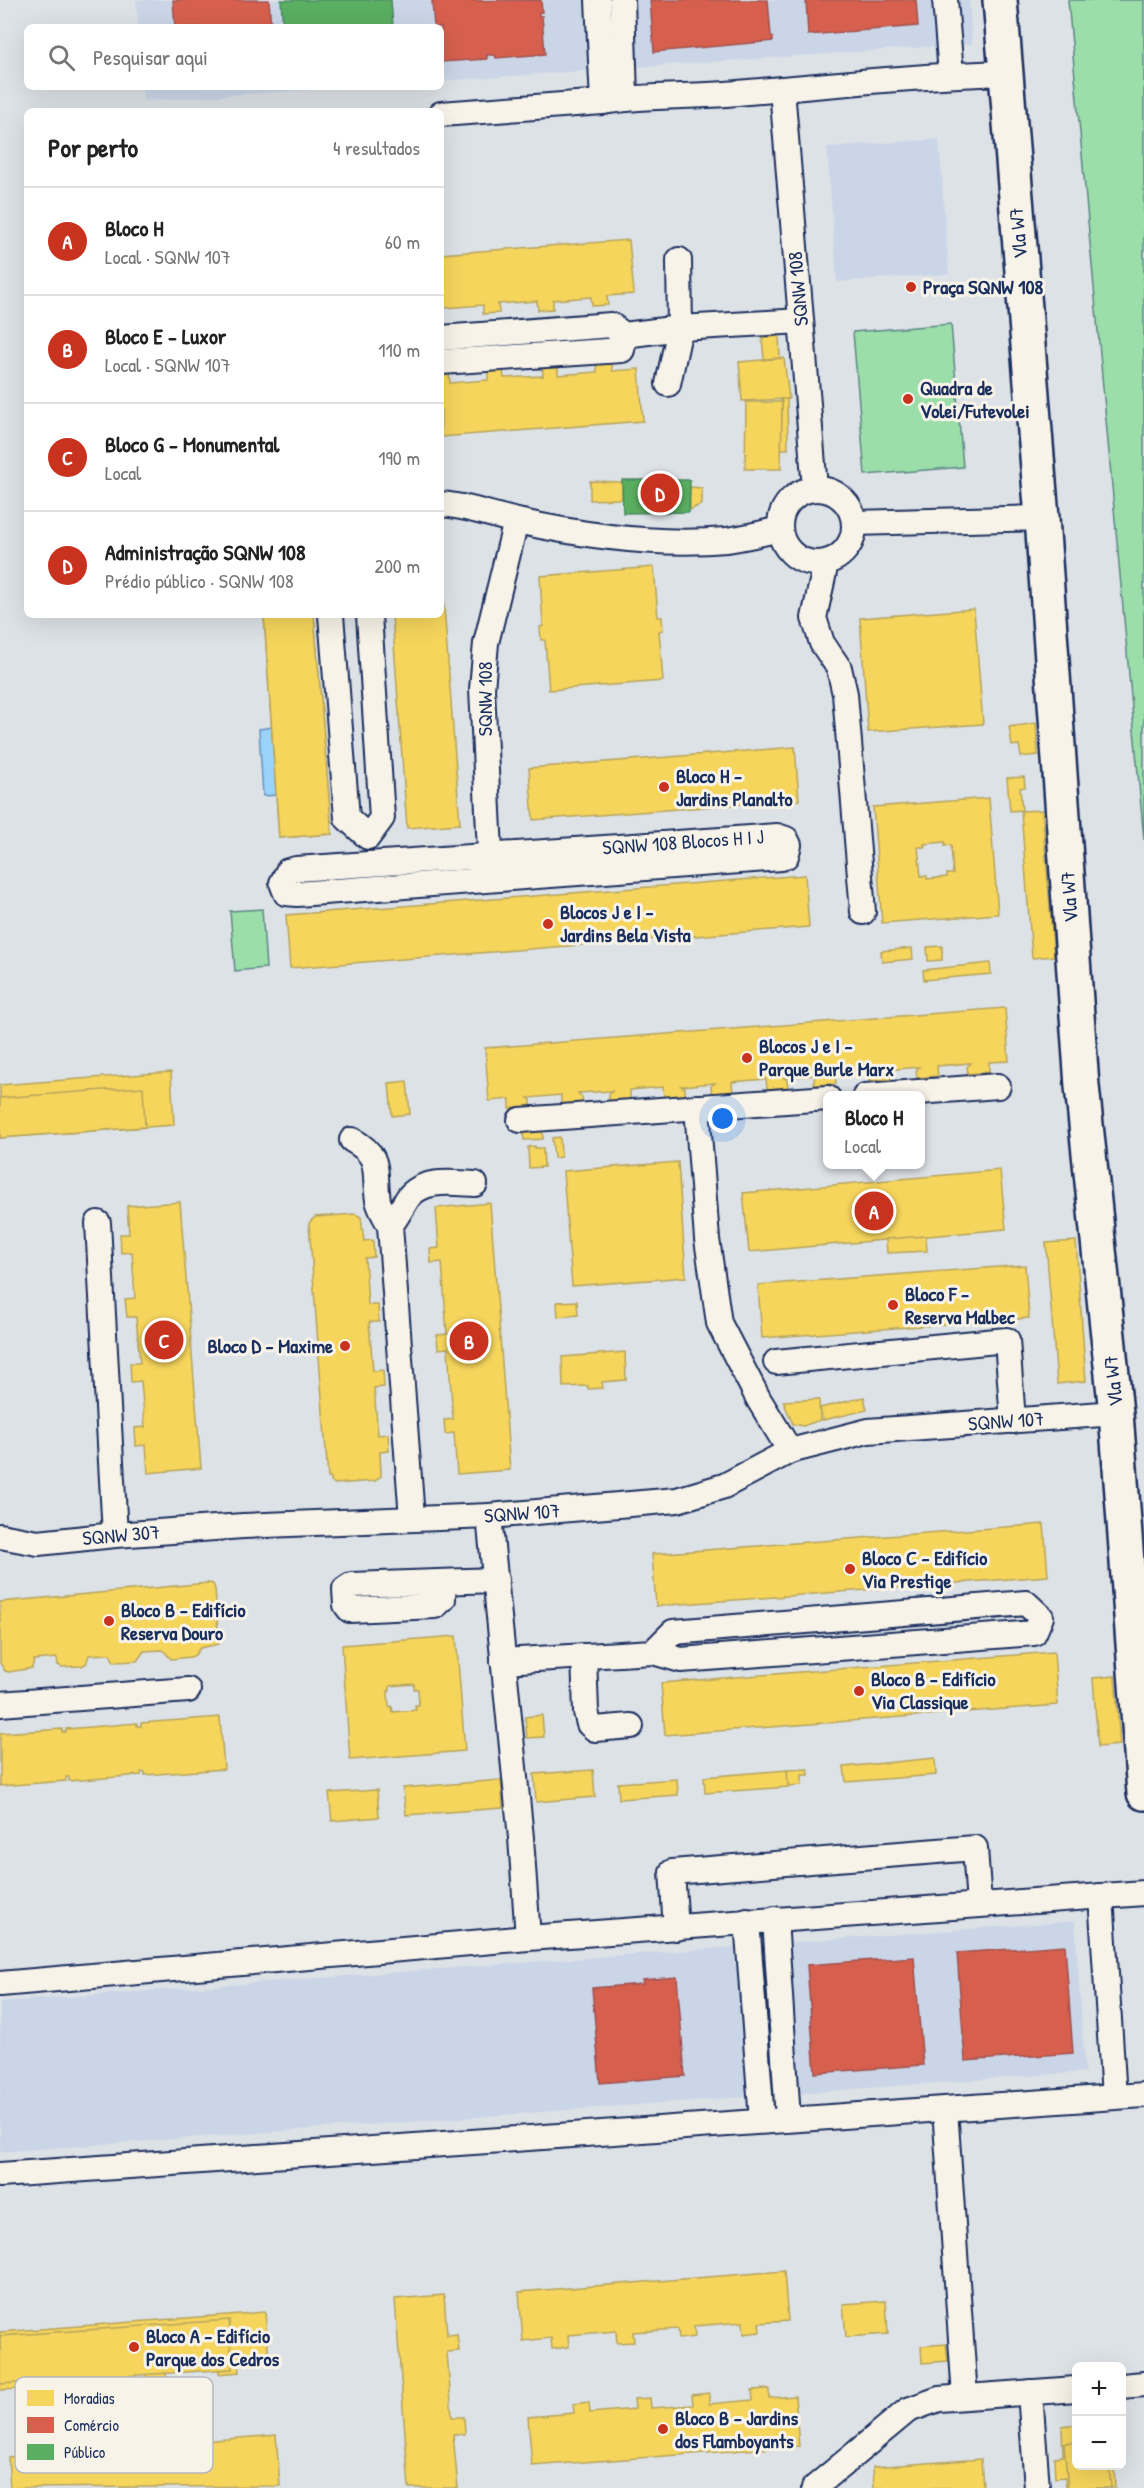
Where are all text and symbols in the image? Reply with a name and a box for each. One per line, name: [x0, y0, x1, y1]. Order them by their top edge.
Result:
search box: [24, 24, 444, 90]
icon: search: [45, 41, 78, 74]
text: Pesquisar aqui: [93, 42, 208, 72]
text: Por perto: [48, 130, 138, 165]
text: 4 resultados: [333, 134, 420, 161]
street label: Vla W7: [1002, 206, 1033, 260]
text: Bloco H: [105, 213, 164, 243]
text: A: [63, 228, 72, 255]
text: 60 m: [385, 228, 420, 255]
text: Local · SQNW 107: [105, 243, 231, 270]
street label: SQNW 108: [781, 251, 814, 327]
place label: Praça SQNW 108: [923, 273, 1043, 300]
marker: Praça SQNW 108: [904, 280, 918, 294]
text: Bloco E - Luxor: [105, 321, 226, 351]
text: B: [62, 336, 73, 363]
text: 110 m: [378, 336, 420, 363]
text: Local · SQNW 107: [105, 351, 231, 378]
place label: Quadra de Volei/Futevolei: [920, 374, 1030, 424]
marker: Quadra de Volei/Futevolei: [901, 392, 915, 406]
text: Bloco G - Monumental: [105, 429, 279, 459]
text: C: [62, 444, 73, 471]
text: 190 m: [378, 444, 420, 471]
text: Local: [105, 459, 141, 486]
pin: D: [640, 470, 680, 516]
text: Administração SQNW 108: [105, 537, 306, 567]
text: D: [63, 552, 72, 579]
text: 200 m: [375, 552, 420, 579]
text: Prédio público · SQNW 108: [105, 567, 294, 594]
street label: SQNW 108: [471, 662, 498, 736]
place label: Bloco H - Jardins Planalto: [676, 762, 792, 812]
marker: Bloco H - Jardins Planalto: [657, 780, 671, 794]
street label: SQNW 108 Blocos H I J: [601, 822, 765, 861]
street label: Vla W7: [1053, 870, 1084, 924]
place label: Blocos J e I - Jardins Bela Vista: [560, 898, 691, 948]
marker: Blocos J e I - Jardins Bela Vista: [541, 917, 555, 931]
place label: Blocos J e I - Parque Burle Marx: [759, 1032, 894, 1083]
marker: Blocos J e I - Parque Burle Marx: [740, 1051, 754, 1065]
popup: [823, 1091, 925, 1169]
text: Bloco H: [845, 1102, 903, 1132]
your location: [708, 1104, 737, 1133]
text: Local: [845, 1132, 881, 1159]
pin: A: [854, 1188, 894, 1234]
place label: Bloco F - Reserva Malbec: [905, 1280, 1016, 1330]
marker: Bloco F - Reserva Malbec: [886, 1298, 900, 1312]
pin: C: [144, 1318, 184, 1362]
pin: B: [450, 1318, 488, 1364]
place label: Bloco D - Maxime: [208, 1332, 333, 1359]
marker: Bloco D - Maxime: [338, 1339, 352, 1353]
street label: Vla W7: [1096, 1354, 1129, 1408]
street label: SQNW 107: [967, 1404, 1045, 1437]
street label: SQNW 107: [483, 1496, 561, 1529]
street label: SQNW 307: [81, 1518, 161, 1551]
place label: Bloco C - Edifício Via Prestige: [862, 1544, 987, 1595]
marker: Bloco C - Edifício Via Prestige: [843, 1562, 857, 1576]
place label: Bloco B - Edifício Reserva Douro: [121, 1596, 245, 1646]
marker: Bloco B - Edifício Reserva Douro: [102, 1614, 116, 1628]
place label: Bloco B - Edifício Via Classique: [871, 1665, 995, 1716]
marker: Bloco B - Edifício Via Classique: [852, 1684, 866, 1698]
place label: Bloco A - Edifício Parque dos Cedros: [146, 2322, 280, 2373]
marker: Bloco A - Edifício Parque dos Cedros: [127, 2340, 141, 2354]
map controls: [1072, 2362, 1126, 2470]
button: +: [1072, 2362, 1126, 2416]
legend: [15, 2377, 213, 2473]
text: Moradias: [64, 2387, 115, 2409]
place label: Bloco B - Jardins dos Flamboyants: [675, 2404, 799, 2455]
text: Comércio: [64, 2414, 119, 2436]
button: −: [1072, 2416, 1126, 2470]
marker: Bloco B - Jardins dos Flamboyants: [656, 2422, 670, 2436]
text: Público: [64, 2441, 106, 2463]

